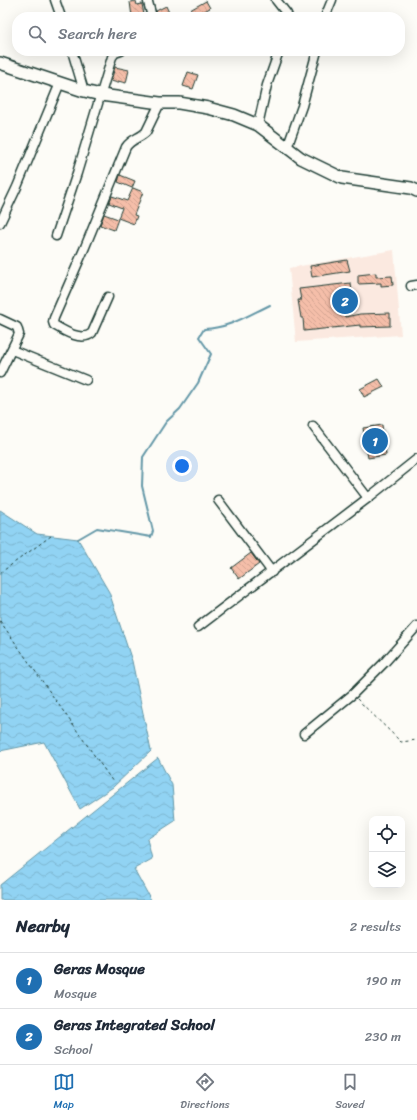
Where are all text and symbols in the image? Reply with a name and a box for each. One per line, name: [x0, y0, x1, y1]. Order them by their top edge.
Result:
search box: [12, 12, 405, 56]
text: Search here: [58, 21, 137, 47]
icon: search: [26, 23, 48, 45]
pin: 2: [332, 286, 358, 316]
pin: 1: [362, 426, 388, 456]
your location: [172, 456, 192, 476]
map controls: [369, 816, 405, 888]
button: locate: [369, 816, 405, 852]
button: layers: [369, 852, 405, 888]
text: Nearby: [16, 911, 70, 941]
text: 2 results: [350, 915, 401, 938]
text: Geras Mosque: [54, 956, 145, 982]
text: 1: [26, 969, 32, 992]
text: 190 m: [366, 969, 401, 992]
text: Mosque: [54, 982, 97, 1005]
text: Geras Integrated School: [54, 1012, 215, 1038]
text: 2: [25, 1025, 33, 1048]
text: 230 m: [365, 1025, 401, 1048]
text: School: [54, 1038, 92, 1061]
tab: Map: [53, 1071, 75, 1114]
tab: Directions: [180, 1071, 230, 1114]
tab: Saved: [335, 1071, 364, 1114]

